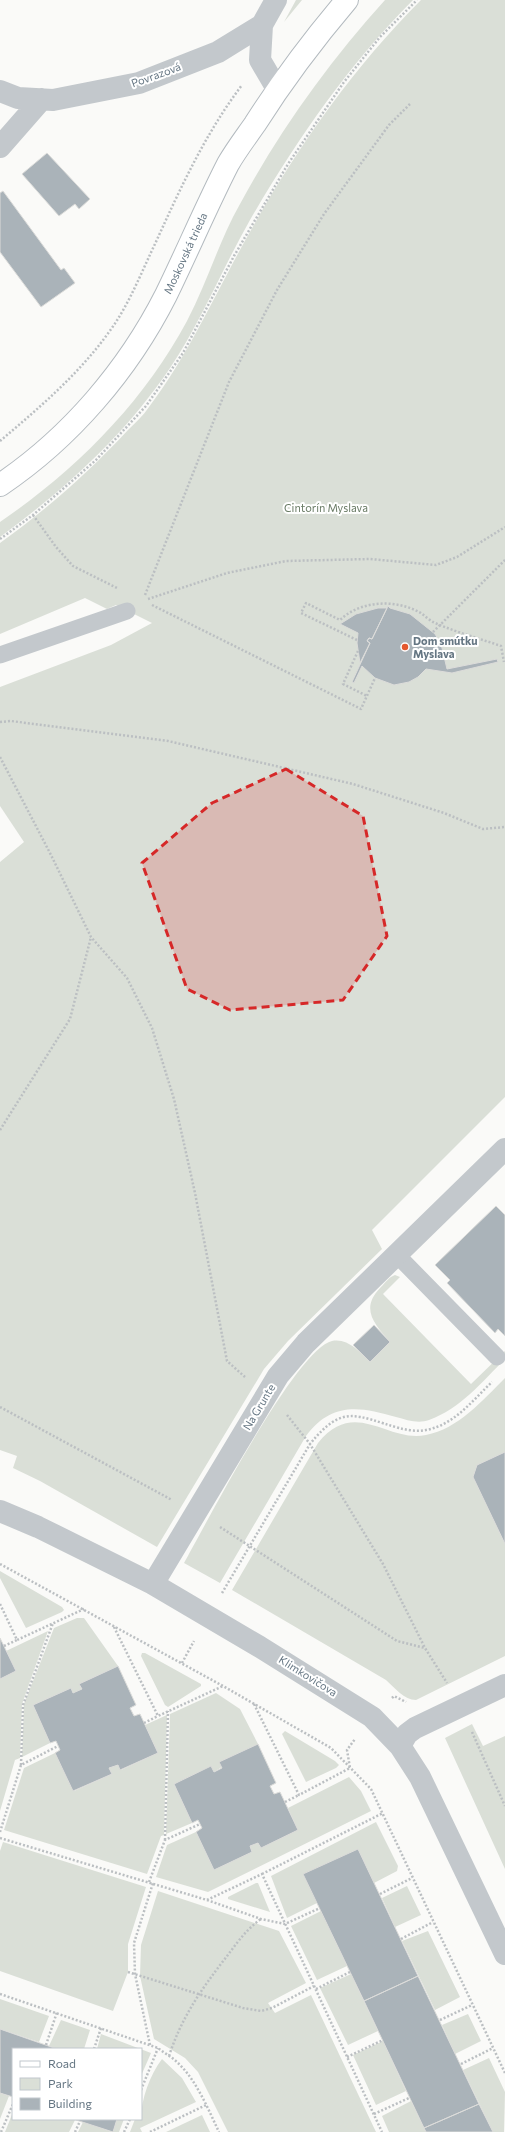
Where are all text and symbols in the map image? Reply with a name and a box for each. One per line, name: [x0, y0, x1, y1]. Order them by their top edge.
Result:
street label: Povrazová: [129, 60, 182, 90]
street label: Moskovská trieda: [161, 210, 210, 296]
park label: Cintorín Myslava: [284, 501, 368, 514]
place label: Dom smútku Myslava: [413, 634, 478, 660]
marker: Dom smútku Myslava: [400, 642, 410, 652]
street label: Na Grunte: [240, 1381, 277, 1432]
street label: Klimkovičova: [277, 1653, 340, 1699]
legend: [12, 2048, 142, 2120]
text: Road: [48, 2056, 76, 2070]
text: Park: [48, 2076, 74, 2090]
text: Building: [48, 2096, 92, 2110]

